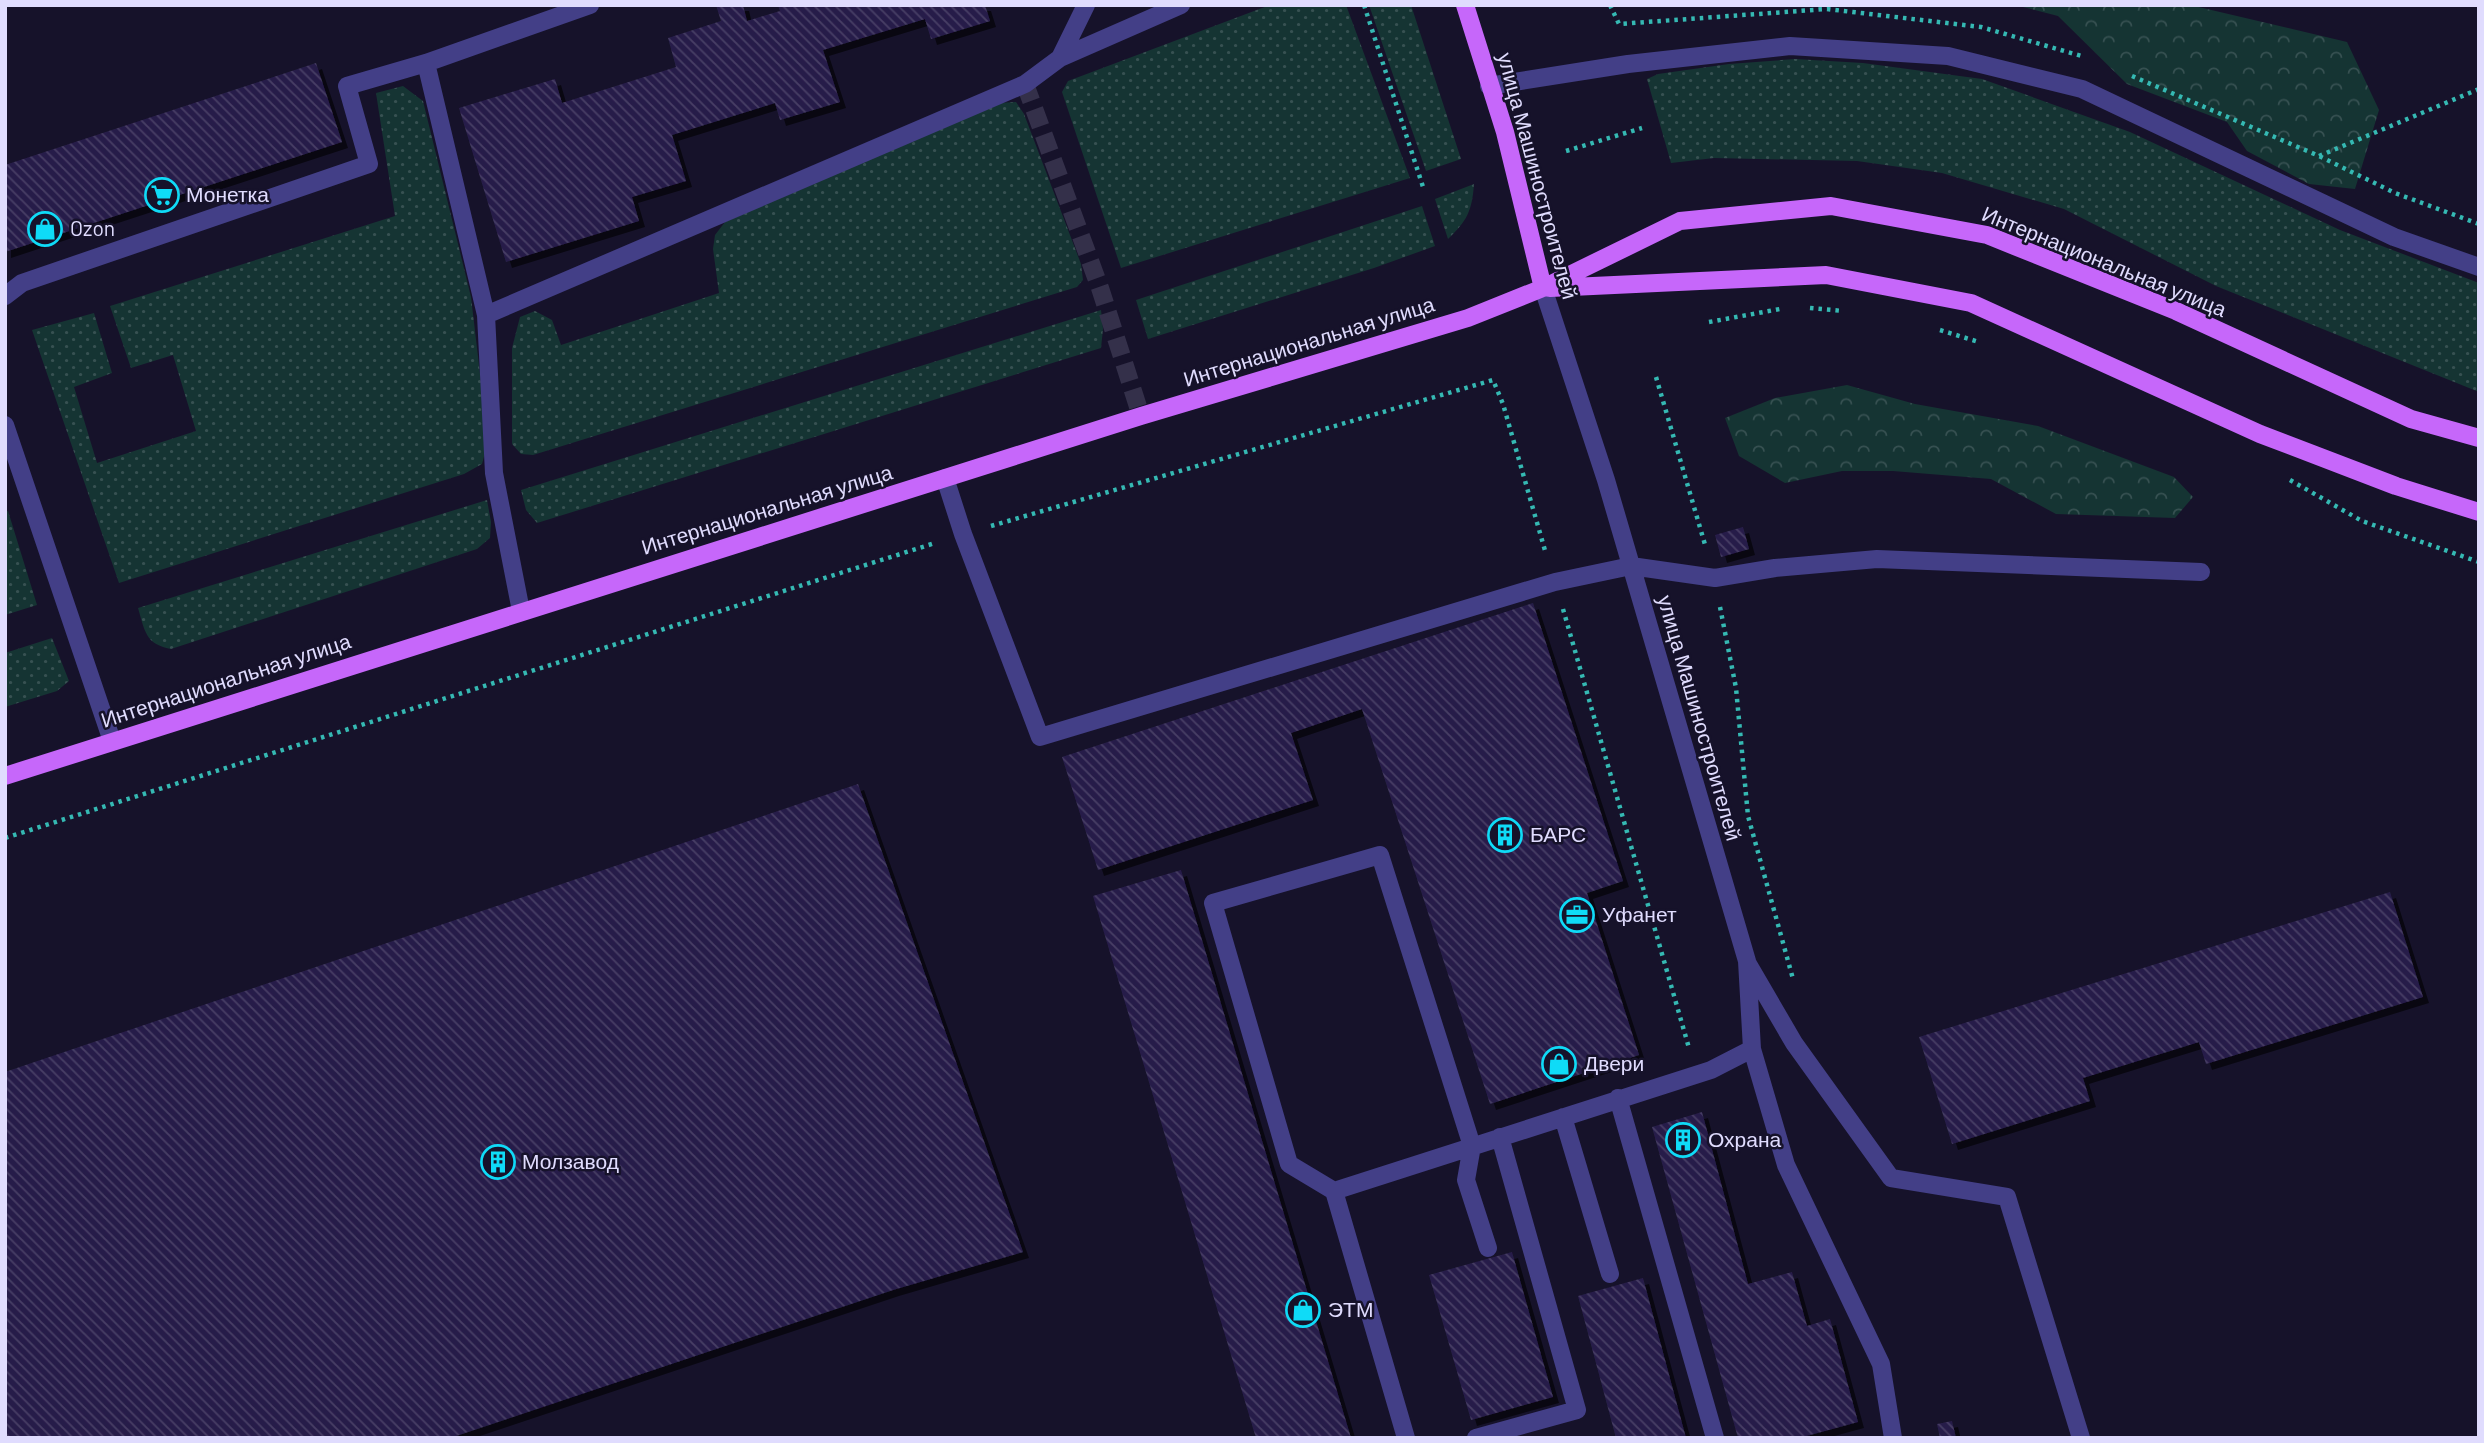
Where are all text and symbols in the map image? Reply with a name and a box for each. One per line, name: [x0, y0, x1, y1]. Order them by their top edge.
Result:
street label: улица Машиностроителей: [1493, 49, 1583, 302]
supermarket icon: Монетка: [143, 176, 181, 214]
place label: Монетка: [186, 181, 269, 206]
street label: Интернациональная улица: [1979, 200, 2231, 321]
shop icon: Ozon: [26, 210, 64, 248]
place label: Ozon: [70, 215, 115, 240]
street label: Интернациональная улица: [1180, 290, 1437, 391]
street label: Интернациональная улица: [638, 458, 895, 559]
street label: улица Машиностроителей: [1653, 592, 1748, 843]
street label: Интернациональная улица: [97, 627, 354, 732]
building icon: БАРС: [1486, 816, 1524, 854]
place label: БАРС: [1530, 821, 1586, 846]
office icon: Уфанет: [1558, 896, 1596, 934]
place label: Уфанет: [1602, 901, 1677, 926]
shop icon: Двери: [1540, 1045, 1578, 1083]
place label: Двери: [1584, 1050, 1644, 1075]
building icon: Охрана: [1664, 1121, 1702, 1159]
place label: Охрана: [1708, 1126, 1782, 1151]
building icon: Молзавод: [479, 1143, 517, 1181]
place label: Молзавод: [522, 1148, 619, 1173]
shop icon: ЭТМ: [1284, 1291, 1322, 1329]
place label: ЭТМ: [1328, 1296, 1373, 1321]

